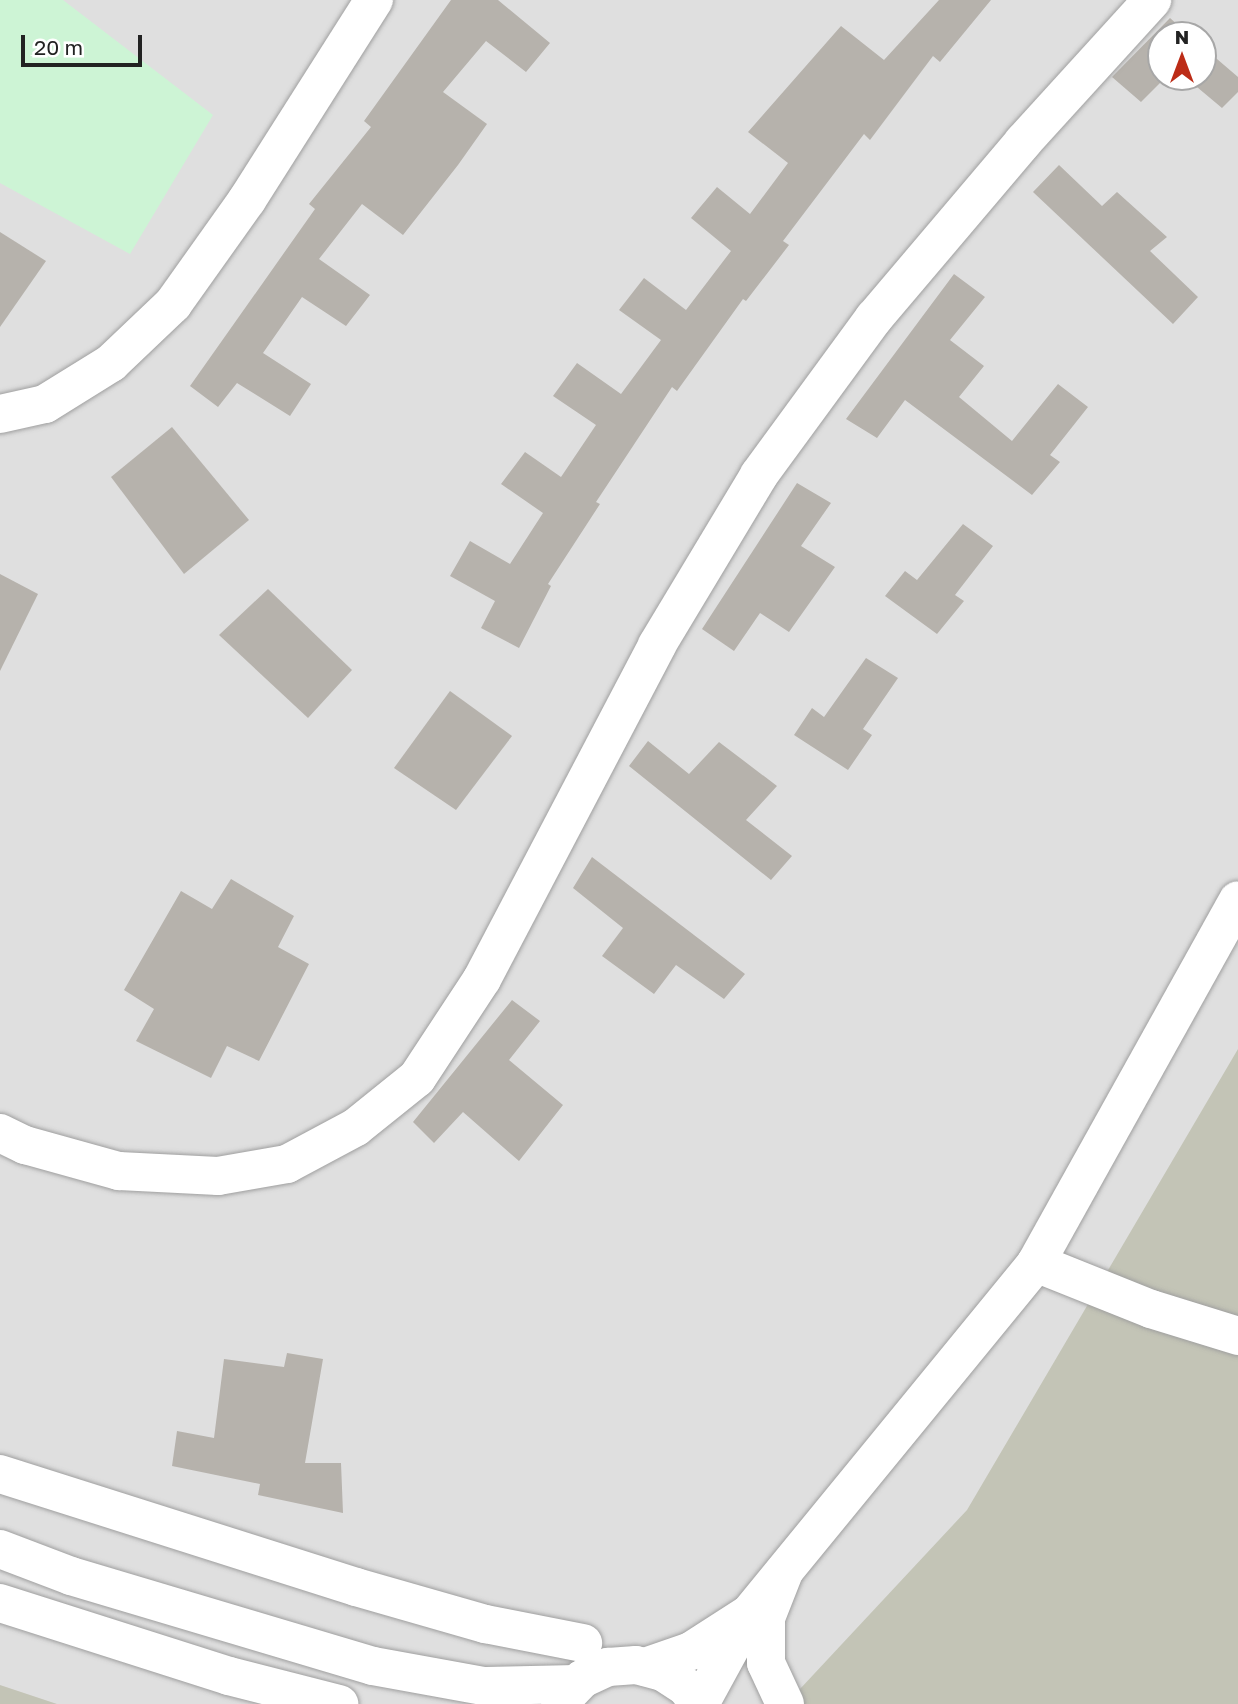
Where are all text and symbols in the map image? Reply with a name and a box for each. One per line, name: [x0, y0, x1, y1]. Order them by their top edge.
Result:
scale bar: [24, 21, 145, 65]
north arrow: [1147, 21, 1217, 91]
text: N: [1175, 25, 1189, 48]
text: 20 m: [34, 34, 83, 60]

